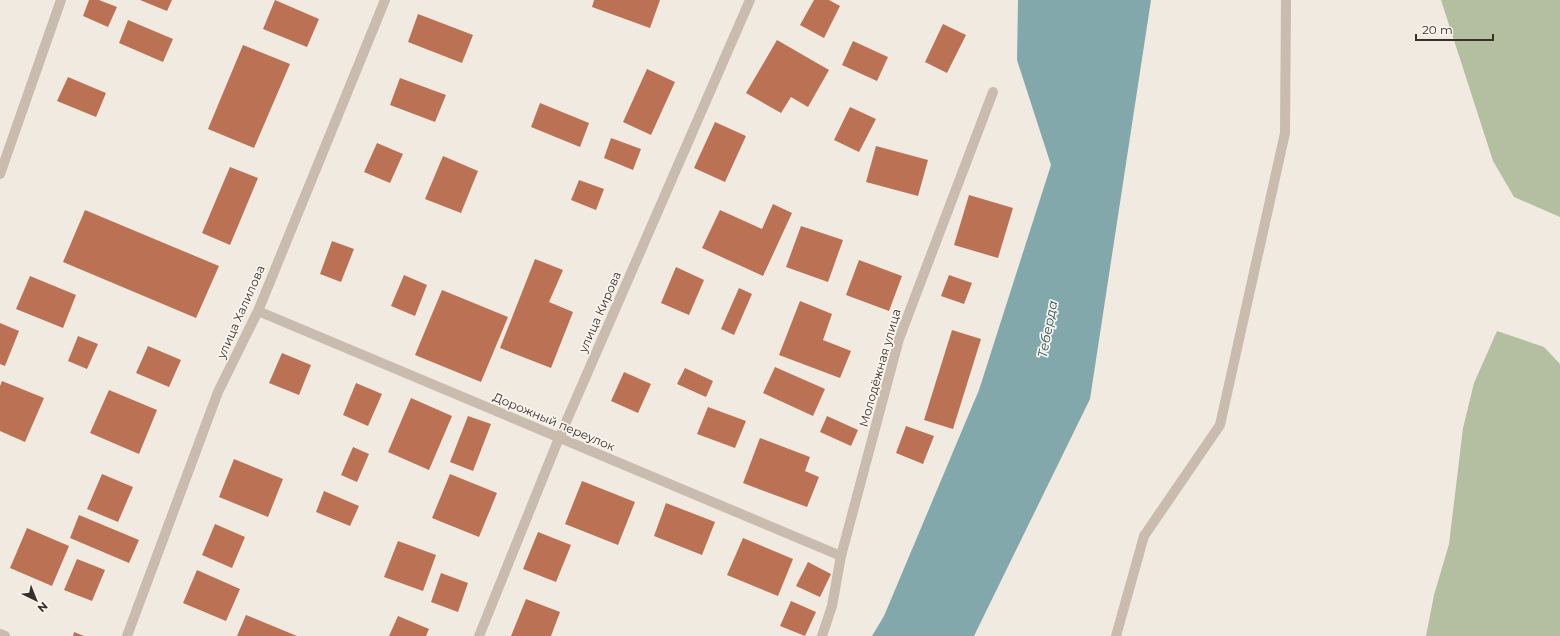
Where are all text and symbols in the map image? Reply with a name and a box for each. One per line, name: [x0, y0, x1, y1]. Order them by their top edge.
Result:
scale bar: [1416, 16, 1493, 42]
text: 20 m: [1422, 22, 1453, 37]
street label: улица Халилова: [213, 263, 268, 362]
street label: улица Кирова: [575, 269, 624, 356]
water label: Теберда: [1034, 299, 1060, 359]
street label: Молодёжная улица: [855, 307, 904, 429]
street label: Дорожный переулок: [491, 389, 617, 454]
north arrow: [16, 580, 56, 620]
text: N: [35, 599, 51, 615]

